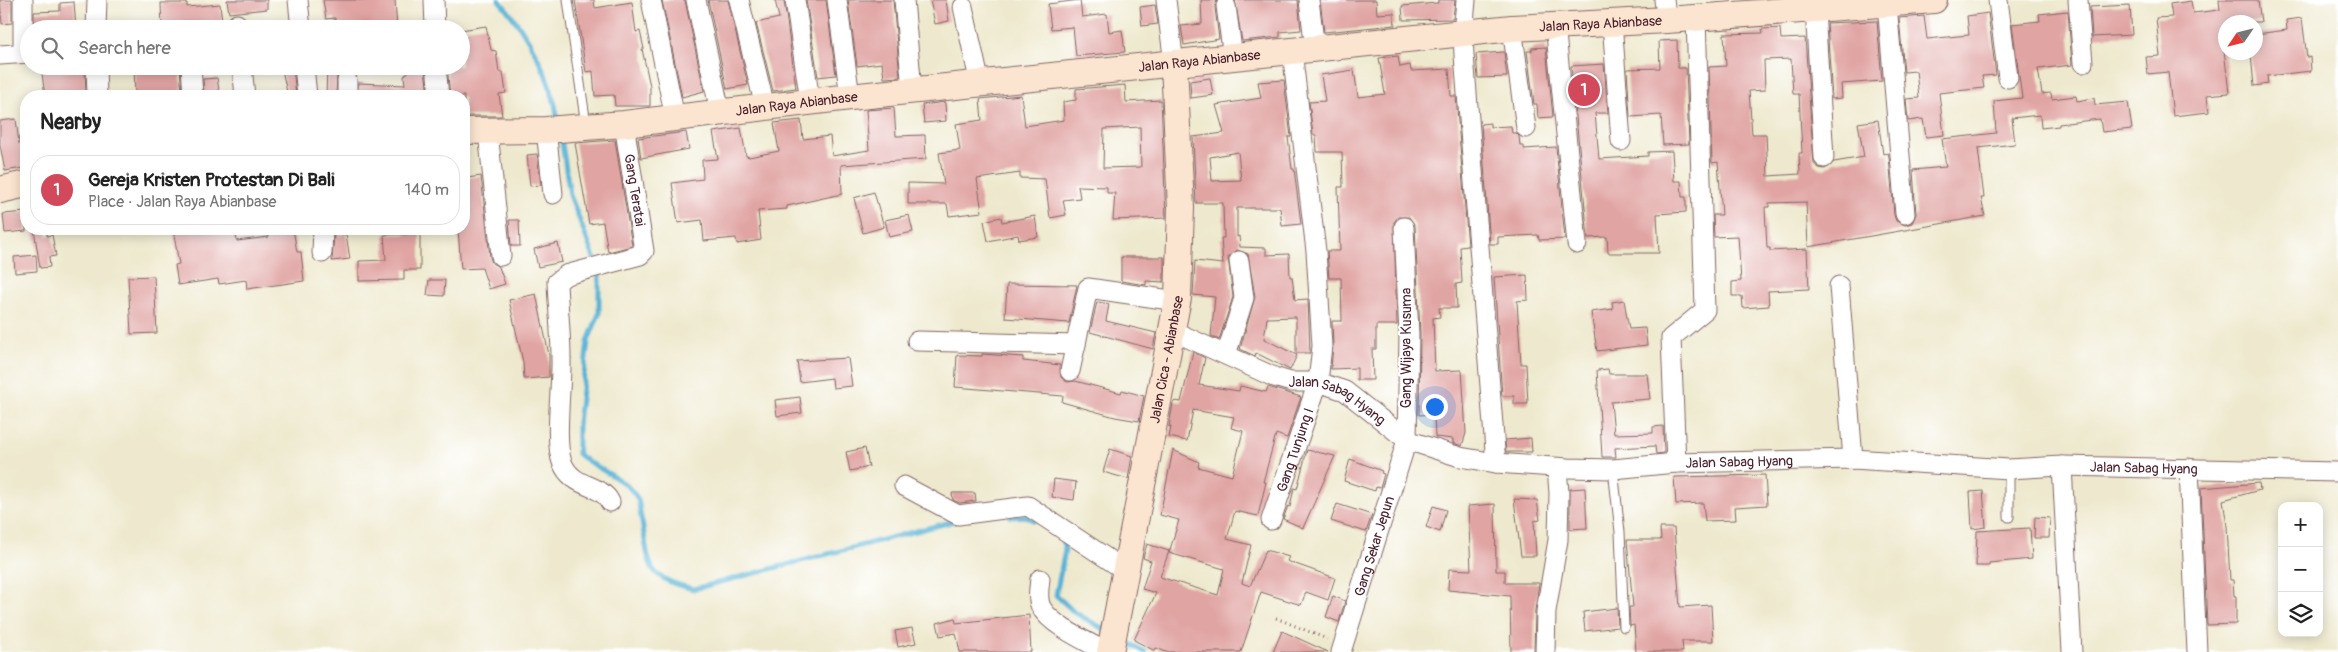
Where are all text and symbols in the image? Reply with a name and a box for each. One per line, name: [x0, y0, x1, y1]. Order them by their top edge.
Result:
street label: Jalan Raya Abianbase: [1539, 12, 1662, 36]
north arrow: [2218, 15, 2263, 60]
search box: [20, 20, 470, 75]
icon: search: [38, 34, 66, 62]
text: Search here: [78, 36, 171, 60]
street label: Jalan Raya Abianbase: [1137, 46, 1261, 76]
pin: 1: [1568, 71, 1600, 109]
street label: Jalan Raya Abianbase: [735, 88, 859, 120]
text: Nearby: [40, 109, 101, 136]
street label: Gang Teratai: [620, 153, 649, 228]
text: Gereja Kristen Protestan Di Bali: [88, 168, 335, 192]
text: 1: [54, 180, 60, 200]
text: 140 m: [405, 180, 449, 200]
text: Place · Jalan Raya Abianbase: [88, 192, 277, 212]
street label: Gang Wijaya Kusuma: [1398, 288, 1415, 408]
street label: Jalan Cica - Abianbase: [1146, 294, 1187, 425]
street label: Jalan Sabag Hyang: [1288, 374, 1389, 429]
your location: [1422, 394, 1448, 420]
street label: Gang Tunjung I: [1273, 406, 1318, 494]
street label: Jalan Sabag Hyang: [1685, 452, 1793, 472]
street label: Jalan Sabag Hyang: [2090, 459, 2198, 478]
street label: Gang Sekar Jepun: [1351, 494, 1398, 598]
map controls: [2278, 502, 2323, 637]
button: +: [2278, 502, 2323, 547]
button: −: [2278, 547, 2323, 592]
button: layers: [2278, 592, 2323, 637]

